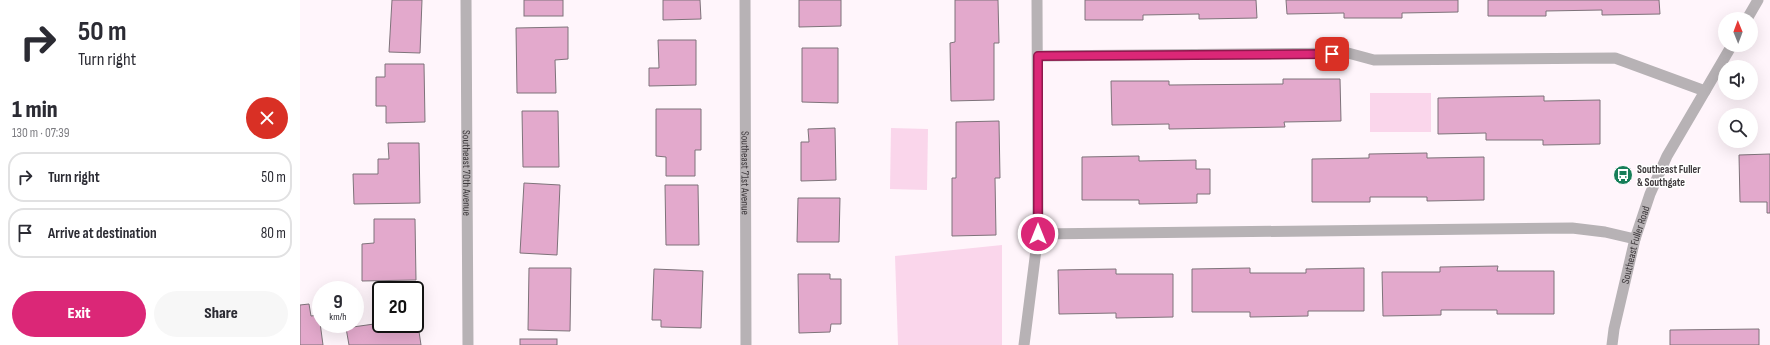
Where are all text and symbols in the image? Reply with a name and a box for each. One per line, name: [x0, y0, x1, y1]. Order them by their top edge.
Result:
north arrow: [1718, 12, 1758, 52]
map controls: [1718, 12, 1758, 148]
text: 50 m: [78, 15, 127, 48]
icon: right: [12, 16, 64, 68]
pin: [1315, 37, 1349, 71]
icon: arrive: [1321, 43, 1343, 65]
text: Turn right: [78, 49, 136, 70]
button: sound: [1718, 60, 1758, 100]
text: 1 min: [12, 95, 58, 124]
button: close: [246, 97, 288, 139]
button: search: [1718, 108, 1758, 148]
text: 130 m · 07:39: [12, 125, 69, 141]
street label: Southeast 70th Avenue: [460, 130, 473, 216]
street label: Southeast 71st Avenue: [738, 131, 752, 215]
place label: Southeast Fuller & Southgate: [1637, 163, 1701, 189]
bus stop icon: Southeast Fuller & Southgate: [1612, 164, 1634, 186]
icon: right: [14, 166, 36, 188]
text: Turn right: [48, 168, 100, 187]
text: 50 m: [261, 168, 286, 187]
street label: Southeast Fuller Road: [1619, 204, 1653, 285]
position arrow: [1017, 213, 1059, 255]
icon: arrive: [14, 222, 36, 244]
text: Arrive at destination: [48, 224, 157, 243]
text: 80 m: [261, 224, 286, 243]
speed limit sign: 20: [372, 281, 424, 333]
text: 9: [333, 290, 343, 314]
button: Exit: [12, 291, 146, 337]
button: Share: [154, 291, 288, 337]
text: km/h: [329, 311, 347, 323]

